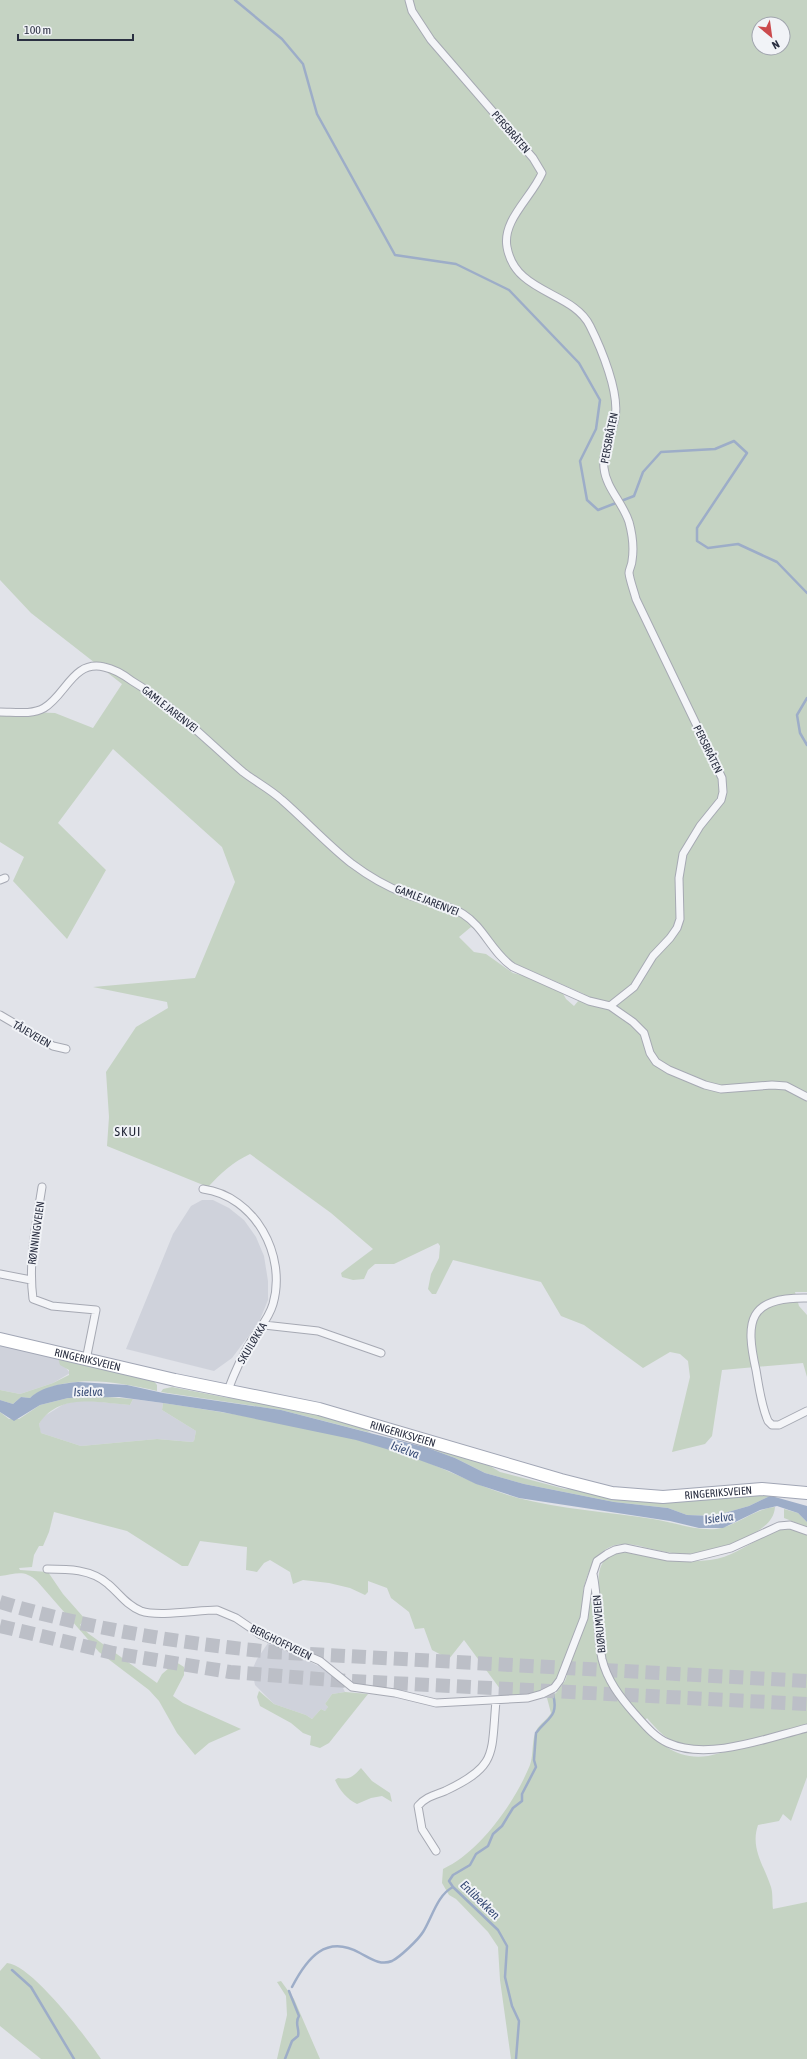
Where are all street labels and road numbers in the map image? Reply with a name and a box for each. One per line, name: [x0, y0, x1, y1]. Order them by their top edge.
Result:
street label: PERSBRÅTEN: [489, 108, 533, 156]
street label: PERSBRÅTEN: [597, 411, 620, 465]
street label: GAMLE JARENVEI: [140, 683, 200, 735]
street label: PERSBRÅTEN: [691, 723, 726, 775]
street label: GAMLE JARENVEI: [393, 882, 461, 918]
street label: TÅJEVEIEN: [11, 1017, 54, 1050]
street label: RØNNINGVEIEN: [26, 1200, 46, 1266]
street label: SKUILØKKA: [235, 1320, 269, 1366]
street label: RINGERIKSVEIEN: [53, 1346, 122, 1373]
street label: RINGERIKSVEIEN: [369, 1418, 437, 1449]
street label: RINGERIKSVEIEN: [684, 1484, 752, 1501]
street label: BJØRUMVEIEN: [590, 1594, 608, 1654]
street label: BERGHOFFVEIEN: [248, 1622, 314, 1662]

